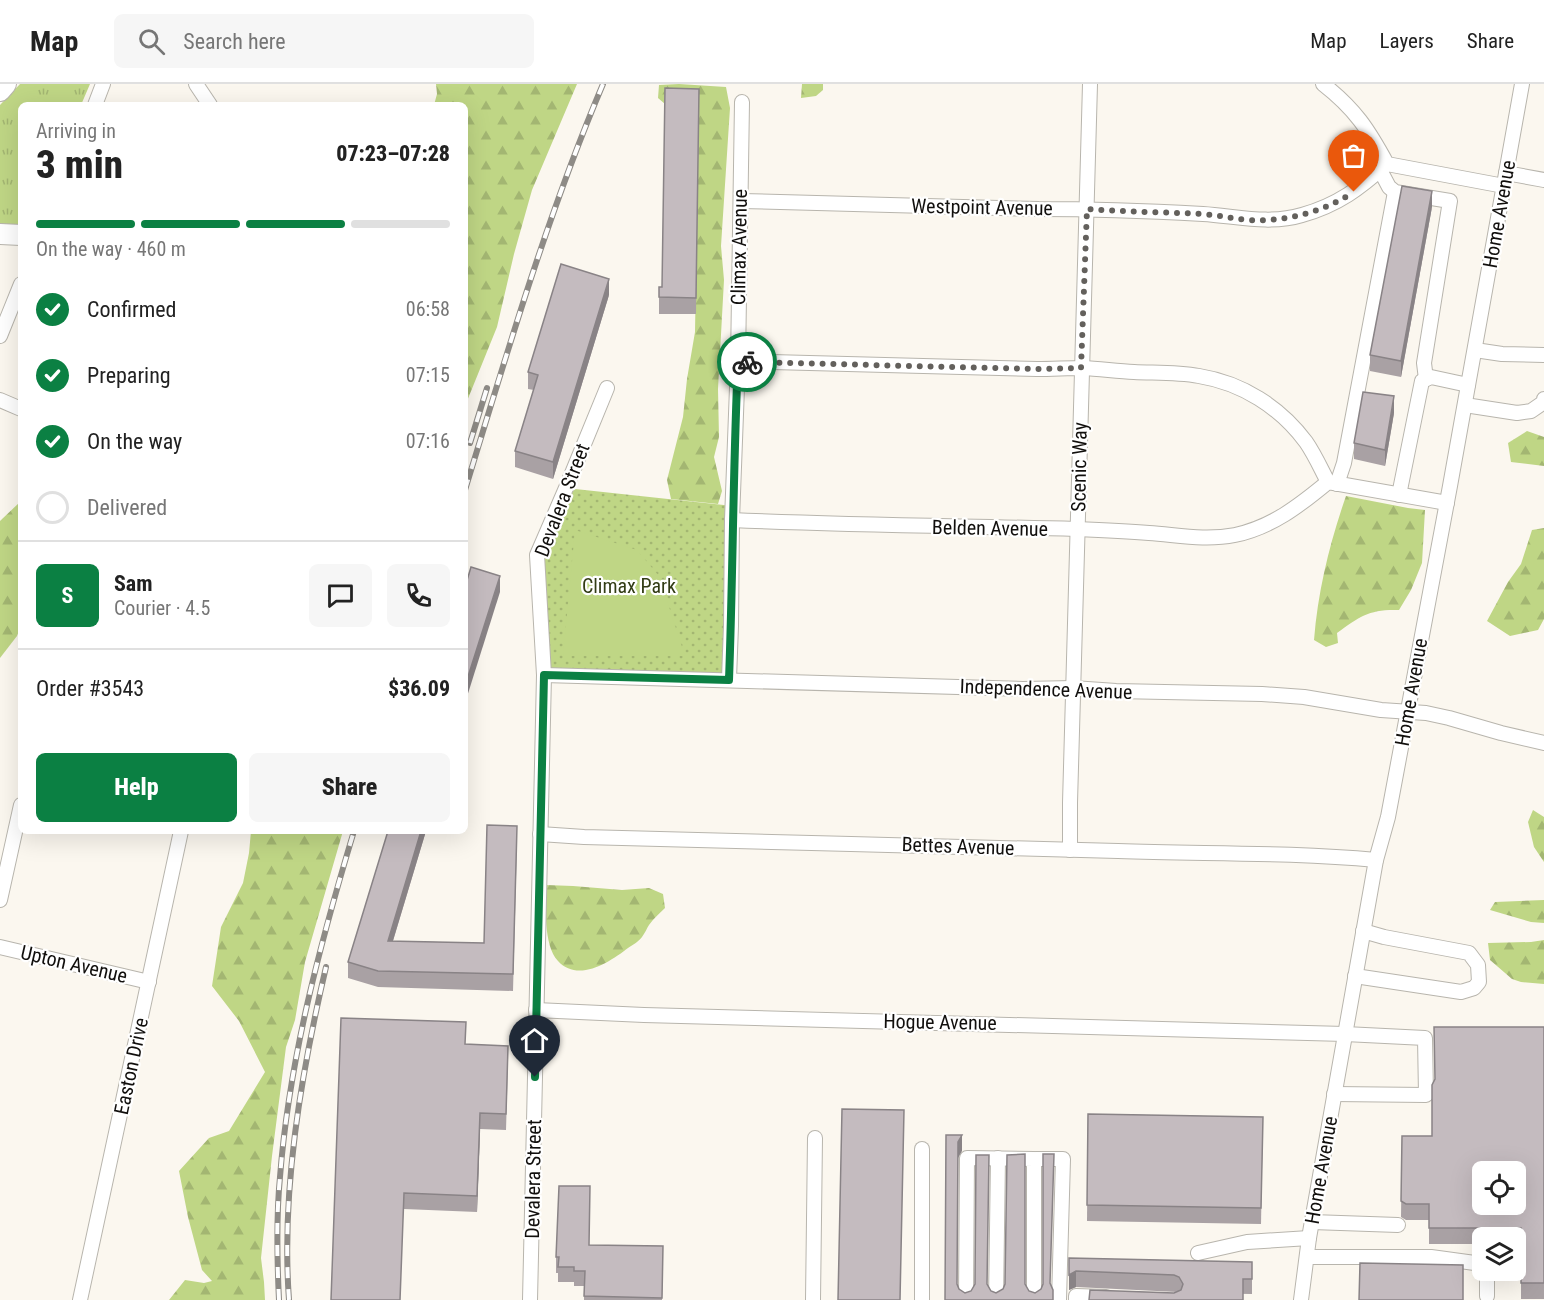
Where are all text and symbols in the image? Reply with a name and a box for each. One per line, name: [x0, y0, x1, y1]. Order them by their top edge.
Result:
search box: [114, 14, 534, 68]
text: Map: [30, 25, 78, 58]
icon: search: [135, 25, 168, 58]
text: Search here: [183, 29, 286, 54]
text: Map: [1310, 29, 1347, 53]
text: Layers: [1380, 29, 1434, 53]
text: Share: [1467, 29, 1514, 53]
text: Arriving in: [36, 119, 116, 143]
pin: [1328, 130, 1379, 192]
icon: bag: [1337, 139, 1370, 172]
text: 07:23–07:28: [336, 141, 450, 166]
text: 3 min: [36, 142, 123, 188]
street label: Home Avenue: [1478, 158, 1520, 270]
street label: Climax Avenue: [726, 189, 752, 305]
street label: Westpoint Avenue: [911, 194, 1053, 220]
text: On the way · 460 m: [36, 237, 186, 261]
icon: check: [36, 293, 69, 326]
text: Confirmed: [87, 297, 176, 322]
text: 06:58: [406, 297, 450, 321]
courier: [717, 332, 777, 392]
icon: bike: [731, 346, 764, 379]
icon: check: [36, 359, 69, 392]
text: Preparing: [87, 363, 171, 388]
text: 07:15: [406, 363, 450, 387]
street label: Scenic Way: [1066, 422, 1092, 512]
icon: check: [36, 425, 69, 458]
text: On the way: [87, 429, 182, 454]
text: 07:16: [406, 429, 450, 453]
street label: Devalera Street: [529, 440, 595, 560]
text: Delivered: [87, 495, 167, 520]
street label: Belden Avenue: [932, 515, 1048, 541]
button: chat: [309, 564, 372, 627]
button: phone: [387, 564, 450, 627]
text: Sam: [114, 571, 153, 596]
park label: Climax Park: [582, 574, 676, 598]
text: S: [62, 583, 73, 608]
text: Courier · 4.5: [114, 596, 210, 620]
street label: Home Avenue: [1390, 636, 1432, 748]
street label: Independence Avenue: [959, 674, 1133, 704]
text: Order #3543: [36, 676, 144, 701]
text: $36.09: [388, 676, 450, 701]
button: Help: [36, 753, 237, 822]
button: Share: [249, 753, 450, 822]
street label: Bettes Avenue: [901, 832, 1015, 860]
street label: Upton Avenue: [18, 940, 130, 988]
street label: Hogue Avenue: [883, 1009, 997, 1035]
street label: Easton Drive: [109, 1015, 153, 1117]
pin: [509, 1015, 560, 1077]
icon: home: [518, 1024, 551, 1057]
street label: Home Avenue: [1300, 1114, 1342, 1226]
street label: Devalera Street: [520, 1119, 546, 1239]
map controls: [1472, 1161, 1526, 1281]
button: locate: [1472, 1161, 1526, 1215]
button: layers: [1472, 1227, 1526, 1281]

